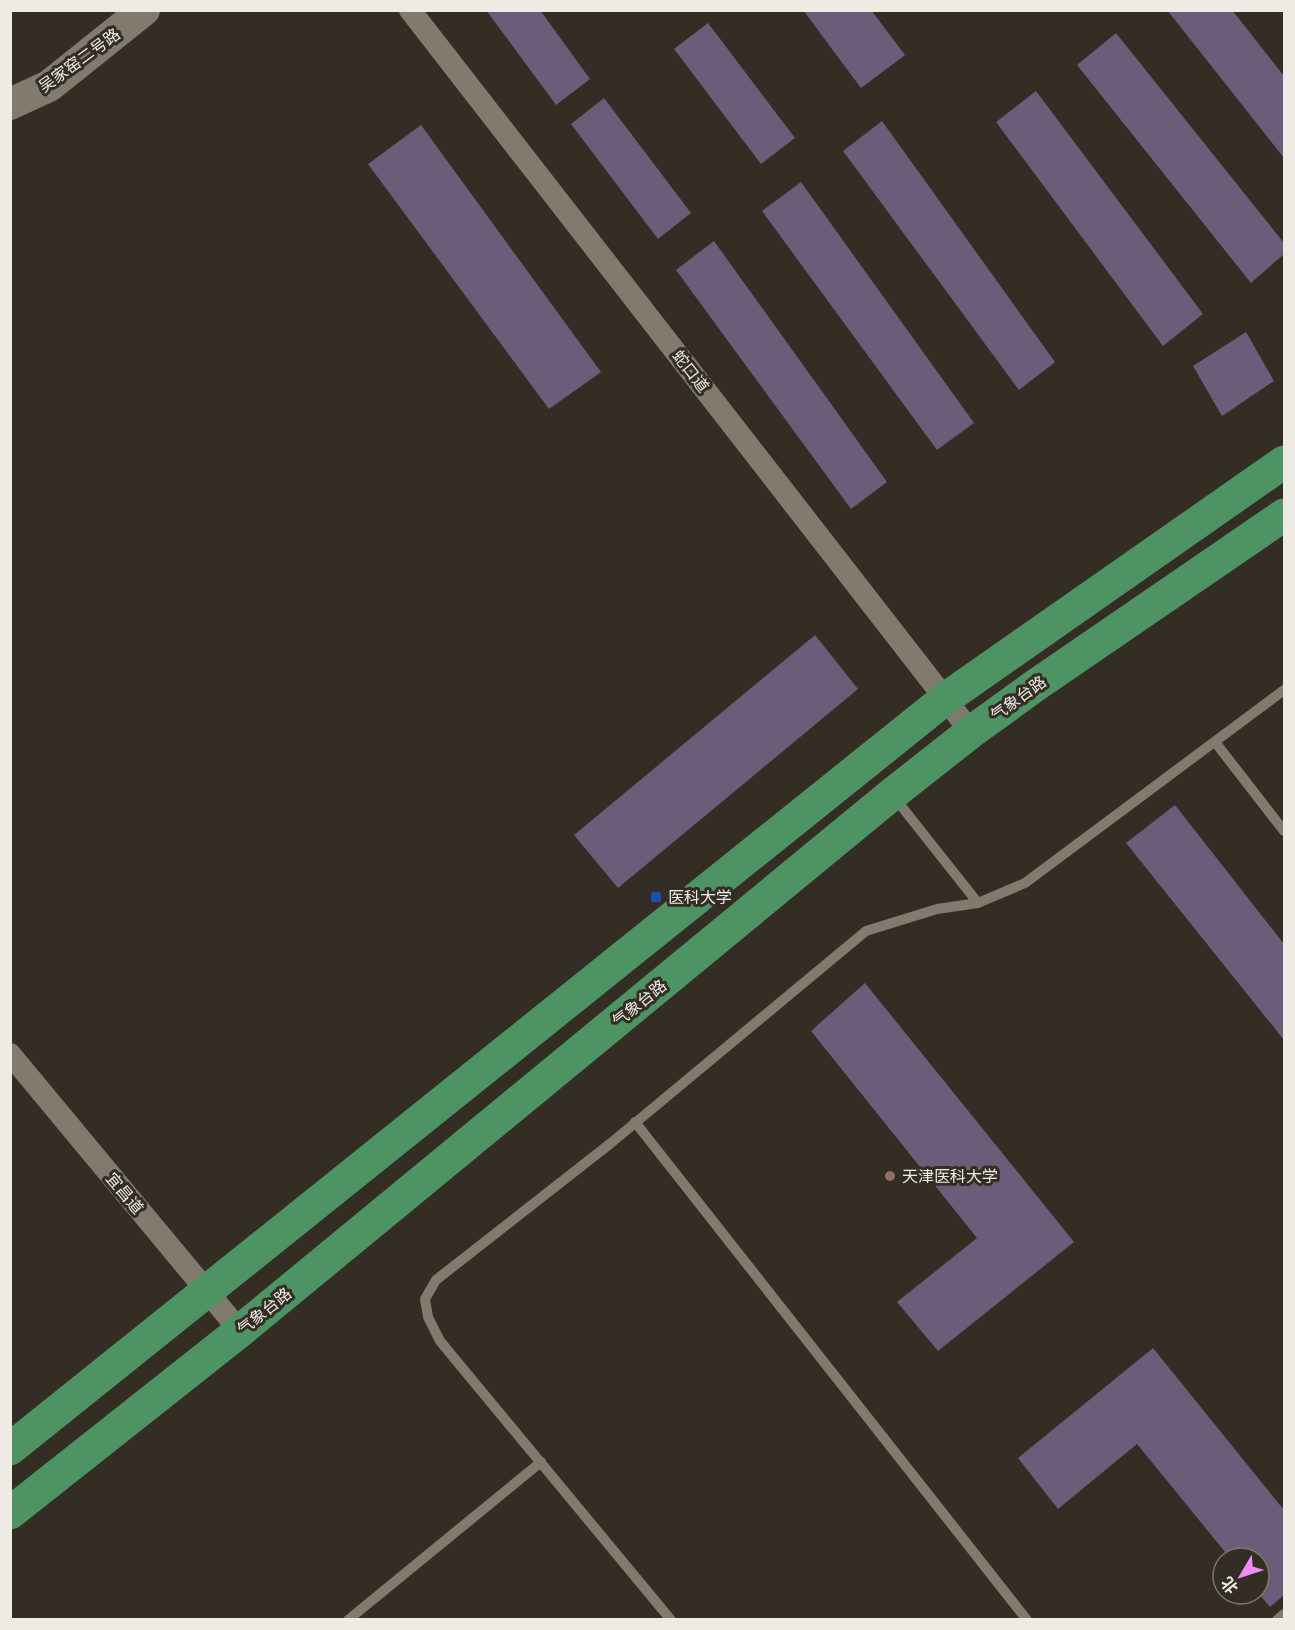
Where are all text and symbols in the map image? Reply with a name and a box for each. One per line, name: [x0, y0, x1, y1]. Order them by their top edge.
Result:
street label: 吴家窑二号路: [35, 25, 123, 95]
street label: 蛇口道: [669, 347, 712, 395]
street label: 气象台路: [987, 672, 1049, 724]
place label: 医科大学: [668, 889, 732, 906]
marker: 医科大学: [649, 890, 663, 904]
street label: 气象台路: [608, 976, 670, 1030]
place label: 天津医科大学: [902, 1168, 998, 1185]
street label: 宜昌道: [103, 1169, 147, 1217]
marker: 天津医科大学: [883, 1169, 897, 1183]
street label: 气象台路: [233, 1284, 295, 1338]
north arrow: [1211, 1546, 1271, 1606]
text: 北: [1218, 1574, 1241, 1597]

